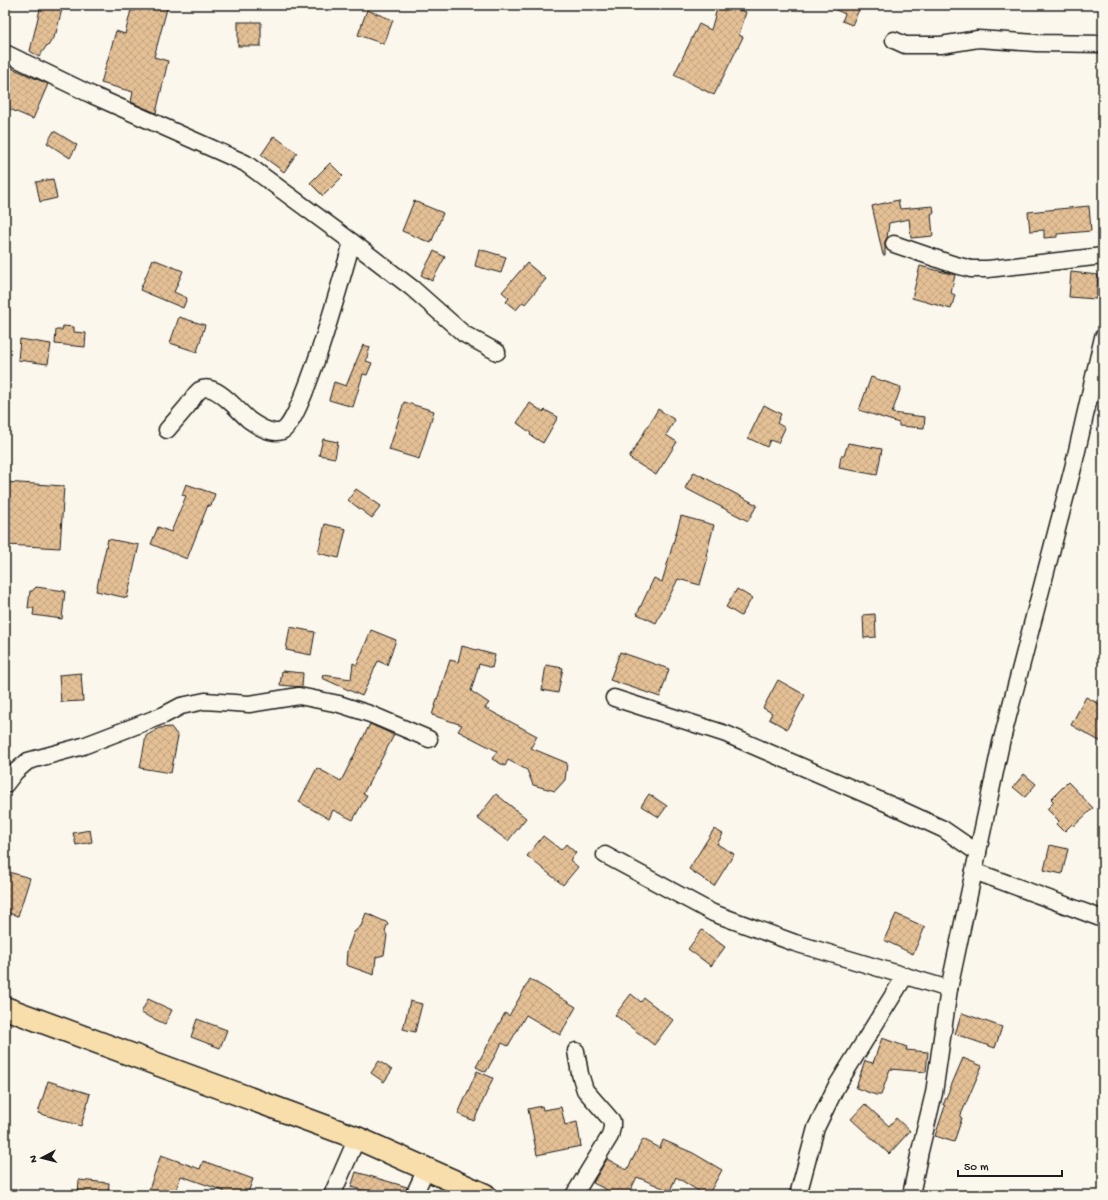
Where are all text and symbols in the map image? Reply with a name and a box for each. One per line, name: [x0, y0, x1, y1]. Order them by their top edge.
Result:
north arrow: [22, 1138, 62, 1178]
scale bar: [958, 1152, 1062, 1178]
text: N: [28, 1155, 40, 1163]
text: 50 m: [964, 1161, 989, 1175]

